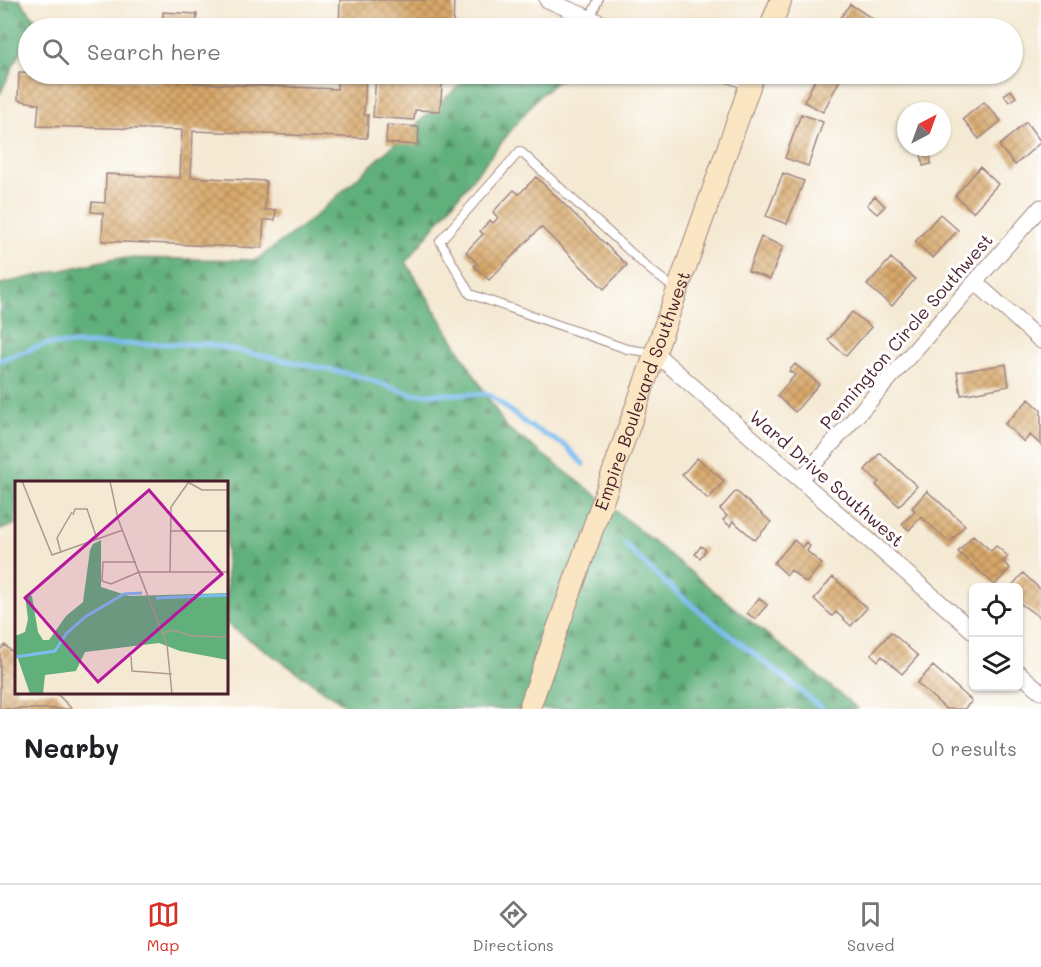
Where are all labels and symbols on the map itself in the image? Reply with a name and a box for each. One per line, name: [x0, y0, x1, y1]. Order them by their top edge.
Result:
north arrow: [897, 102, 951, 156]
street label: Pennington Circle Southwest: [814, 228, 998, 434]
street label: Empire Boulevard Southwest: [588, 268, 695, 513]
street label: Ward Drive Southwest: [745, 404, 909, 552]
inset map: [15, 481, 228, 694]

